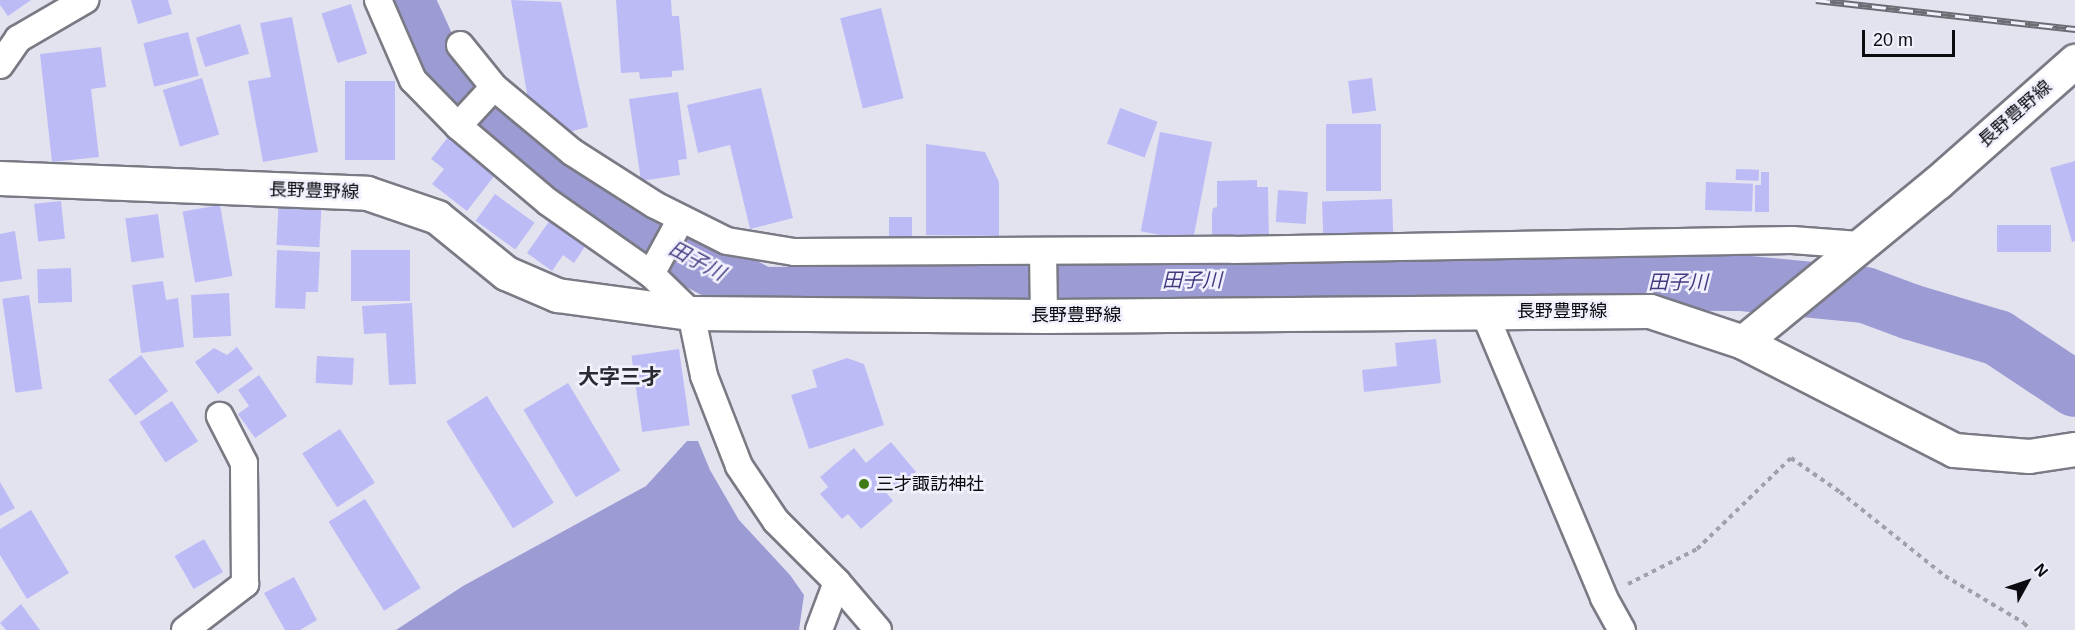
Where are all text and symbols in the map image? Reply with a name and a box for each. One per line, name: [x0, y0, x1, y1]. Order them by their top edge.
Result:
scale bar: [1865, 18, 1958, 56]
text: 20 m: [1873, 30, 1913, 50]
street label: 長野豊野線: [1974, 76, 2056, 152]
street label: 長野豊野線: [269, 179, 359, 203]
water label: 田子川: [665, 236, 729, 286]
water label: 田子川: [1162, 268, 1222, 292]
water label: 田子川: [1648, 270, 1708, 294]
street label: 長野豊野線: [1517, 300, 1607, 322]
street label: 長野豊野線: [1031, 304, 1121, 326]
district label: 大字三才: [578, 364, 662, 390]
place label: 三才諏訪神社: [876, 473, 984, 495]
marker: 三才諏訪神社: [857, 477, 871, 491]
north arrow: [1997, 552, 2057, 612]
text: N: [2031, 560, 2051, 580]

